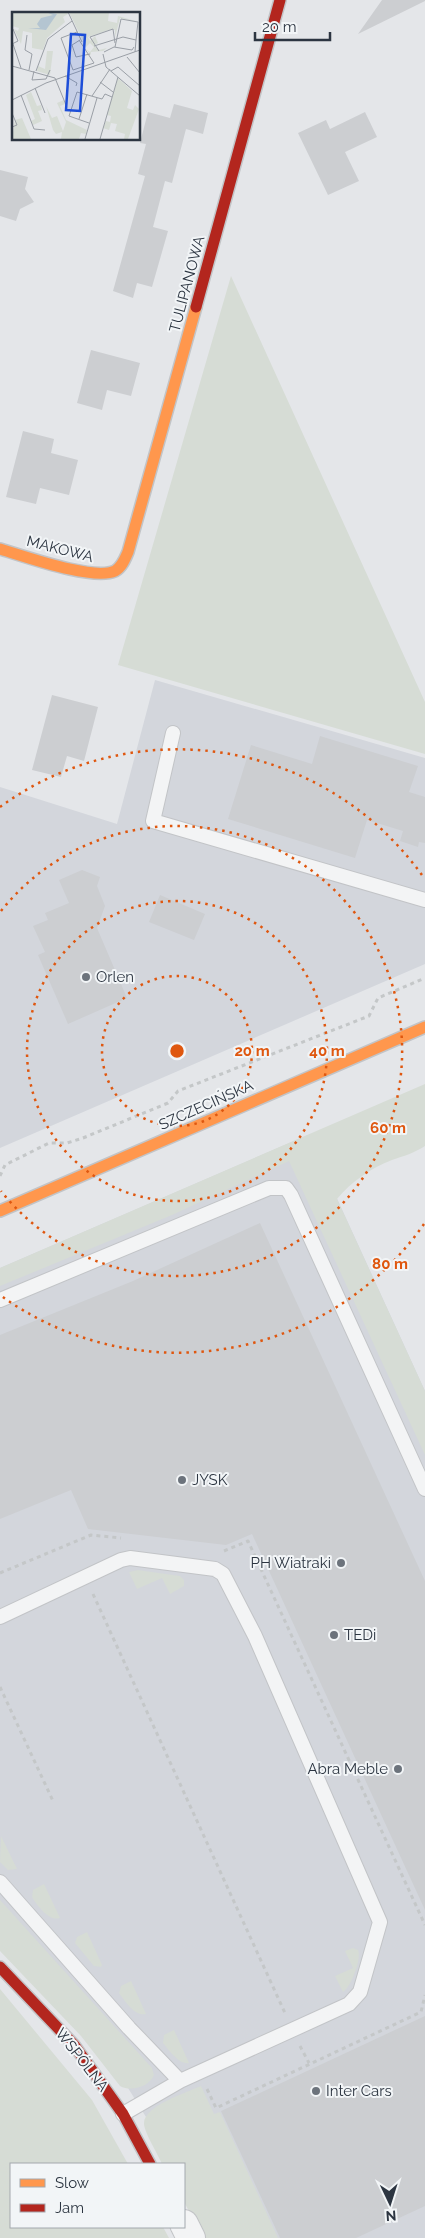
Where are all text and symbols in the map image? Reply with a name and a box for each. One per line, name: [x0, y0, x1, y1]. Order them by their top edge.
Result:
scale bar: [255, 10, 330, 42]
inset map: [12, 12, 140, 140]
text: 20 m: [262, 18, 297, 36]
street label: TULIPANOWA: [165, 234, 209, 334]
street label: MAKOWA: [25, 532, 95, 566]
place label: Orlen: [96, 968, 134, 986]
marker: Orlen: [80, 971, 92, 983]
centre of rings: [168, 1042, 186, 1060]
text: 20 m: [234, 1042, 270, 1060]
text: 40 m: [309, 1042, 345, 1060]
street label: SZCZECIŃSKA: [156, 1076, 256, 1134]
text: 60 m: [370, 1119, 406, 1137]
text: 80 m: [372, 1255, 408, 1273]
place label: JYSK: [192, 1471, 228, 1489]
marker: JYSK: [176, 1474, 188, 1486]
place label: PH Wiatraki: [251, 1554, 331, 1572]
marker: PH Wiatraki: [335, 1557, 347, 1569]
place label: TEDi: [344, 1626, 376, 1644]
marker: TEDi: [328, 1629, 340, 1641]
place label: Abra Meble: [307, 1760, 388, 1778]
marker: Abra Meble: [392, 1763, 404, 1775]
street label: WSPÓLNA: [52, 2025, 112, 2095]
place label: Inter Cars: [326, 2082, 392, 2100]
marker: Inter Cars: [310, 2085, 322, 2097]
legend: [10, 2163, 185, 2228]
text: Slow: [55, 2174, 89, 2192]
north arrow: [365, 2178, 415, 2228]
text: Jam: [55, 2199, 84, 2217]
text: N: [385, 2208, 397, 2224]

